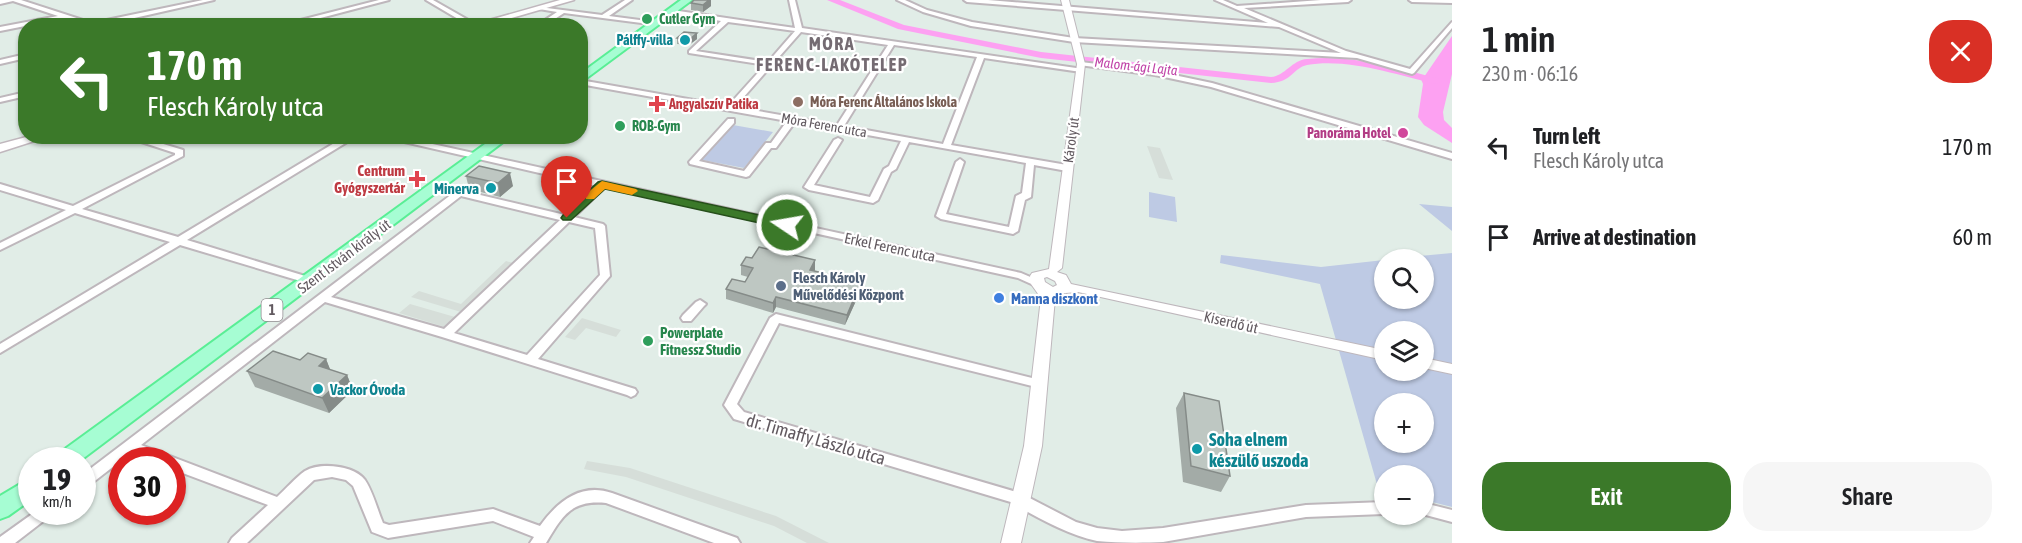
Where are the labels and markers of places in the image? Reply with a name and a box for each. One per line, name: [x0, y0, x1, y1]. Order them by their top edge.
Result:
place label: Cutler Gym: [659, 11, 715, 27]
marker: Cutler Gym: [640, 12, 654, 26]
place label: Pálffy-villa: [616, 32, 673, 48]
marker: Pálffy-villa: [678, 33, 692, 47]
place label: Móra Ferenc Általános Iskola: [810, 94, 958, 110]
marker: Móra Ferenc Általános Iskola: [791, 95, 805, 109]
place label: Angyalszív Patika: [668, 96, 759, 112]
marker: Angyalszív Patika: [650, 97, 664, 111]
place label: ROB-Gym: [632, 118, 680, 134]
marker: ROB-Gym: [613, 119, 627, 133]
place label: Panoráma Hotel: [1307, 125, 1391, 141]
marker: Panoráma Hotel: [1396, 126, 1410, 140]
pin: [541, 156, 592, 218]
place label: Centrum Gyógyszertár: [334, 162, 406, 196]
marker: Centrum Gyógyszertár: [410, 172, 424, 186]
place label: Minerva: [434, 180, 479, 197]
marker: Minerva: [484, 181, 498, 195]
place label: Flesch Károly Művelődési Központ: [793, 269, 905, 303]
marker: Flesch Károly Művelődési Központ: [774, 279, 788, 293]
place label: Manna diszkont: [1011, 290, 1098, 307]
marker: Manna diszkont: [992, 291, 1006, 305]
place label: Powerplate Fitnessz Studio: [660, 324, 741, 358]
marker: Powerplate Fitnessz Studio: [641, 334, 655, 348]
place label: Vackor Óvoda: [329, 381, 405, 398]
marker: Vackor Óvoda: [311, 382, 325, 396]
place label: Soha elnem készülő uszoda: [1209, 429, 1309, 471]
marker: Soha elnem készülő uszoda: [1190, 442, 1204, 456]

